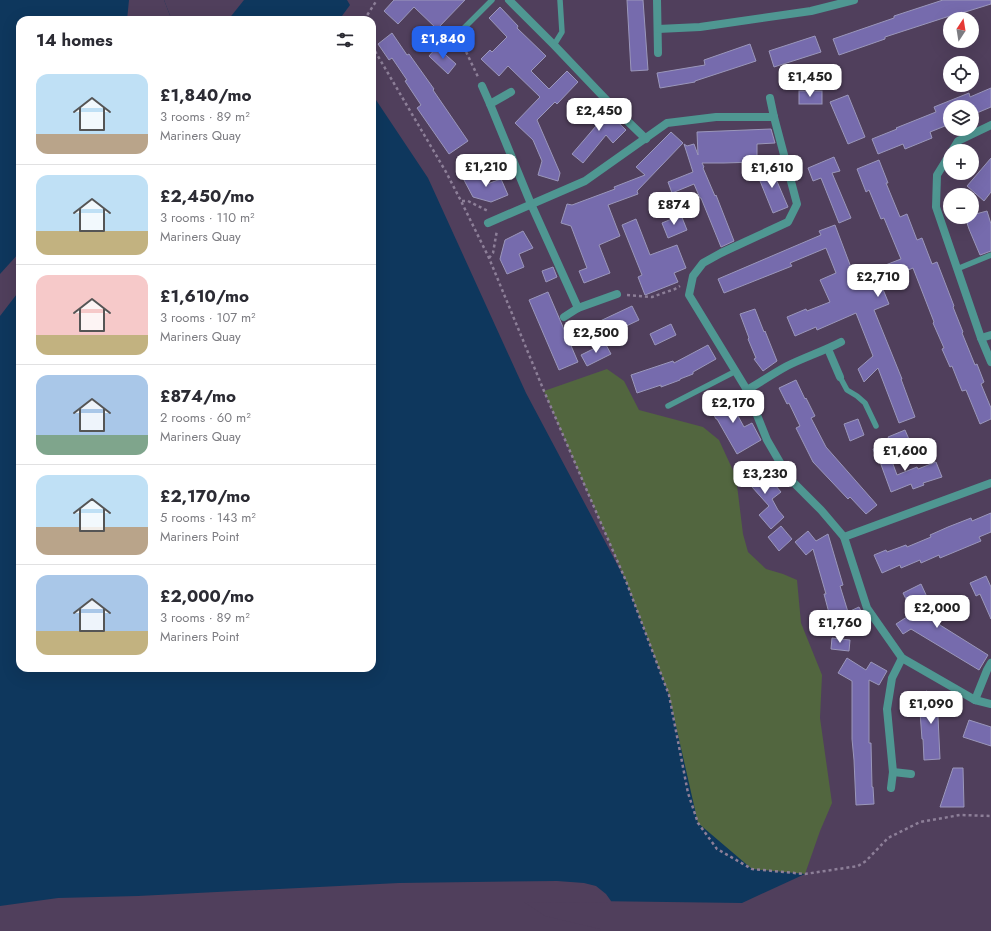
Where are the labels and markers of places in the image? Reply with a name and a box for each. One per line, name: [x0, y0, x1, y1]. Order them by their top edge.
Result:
pin: £1,840: [410, 26, 476, 60]
pin: £1,450: [777, 64, 843, 98]
pin: £2,450: [566, 98, 632, 132]
pin: £1,210: [453, 154, 519, 188]
pin: £1,610: [739, 155, 805, 189]
pin: £874: [650, 192, 698, 226]
pin: £2,710: [845, 264, 911, 298]
pin: £2,500: [563, 320, 629, 354]
pin: £2,170: [700, 390, 766, 424]
pin: £1,600: [872, 438, 938, 472]
pin: £3,230: [732, 461, 798, 495]
pin: £2,000: [904, 595, 970, 629]
pin: £1,760: [807, 610, 873, 644]
pin: £1,090: [898, 691, 964, 725]

